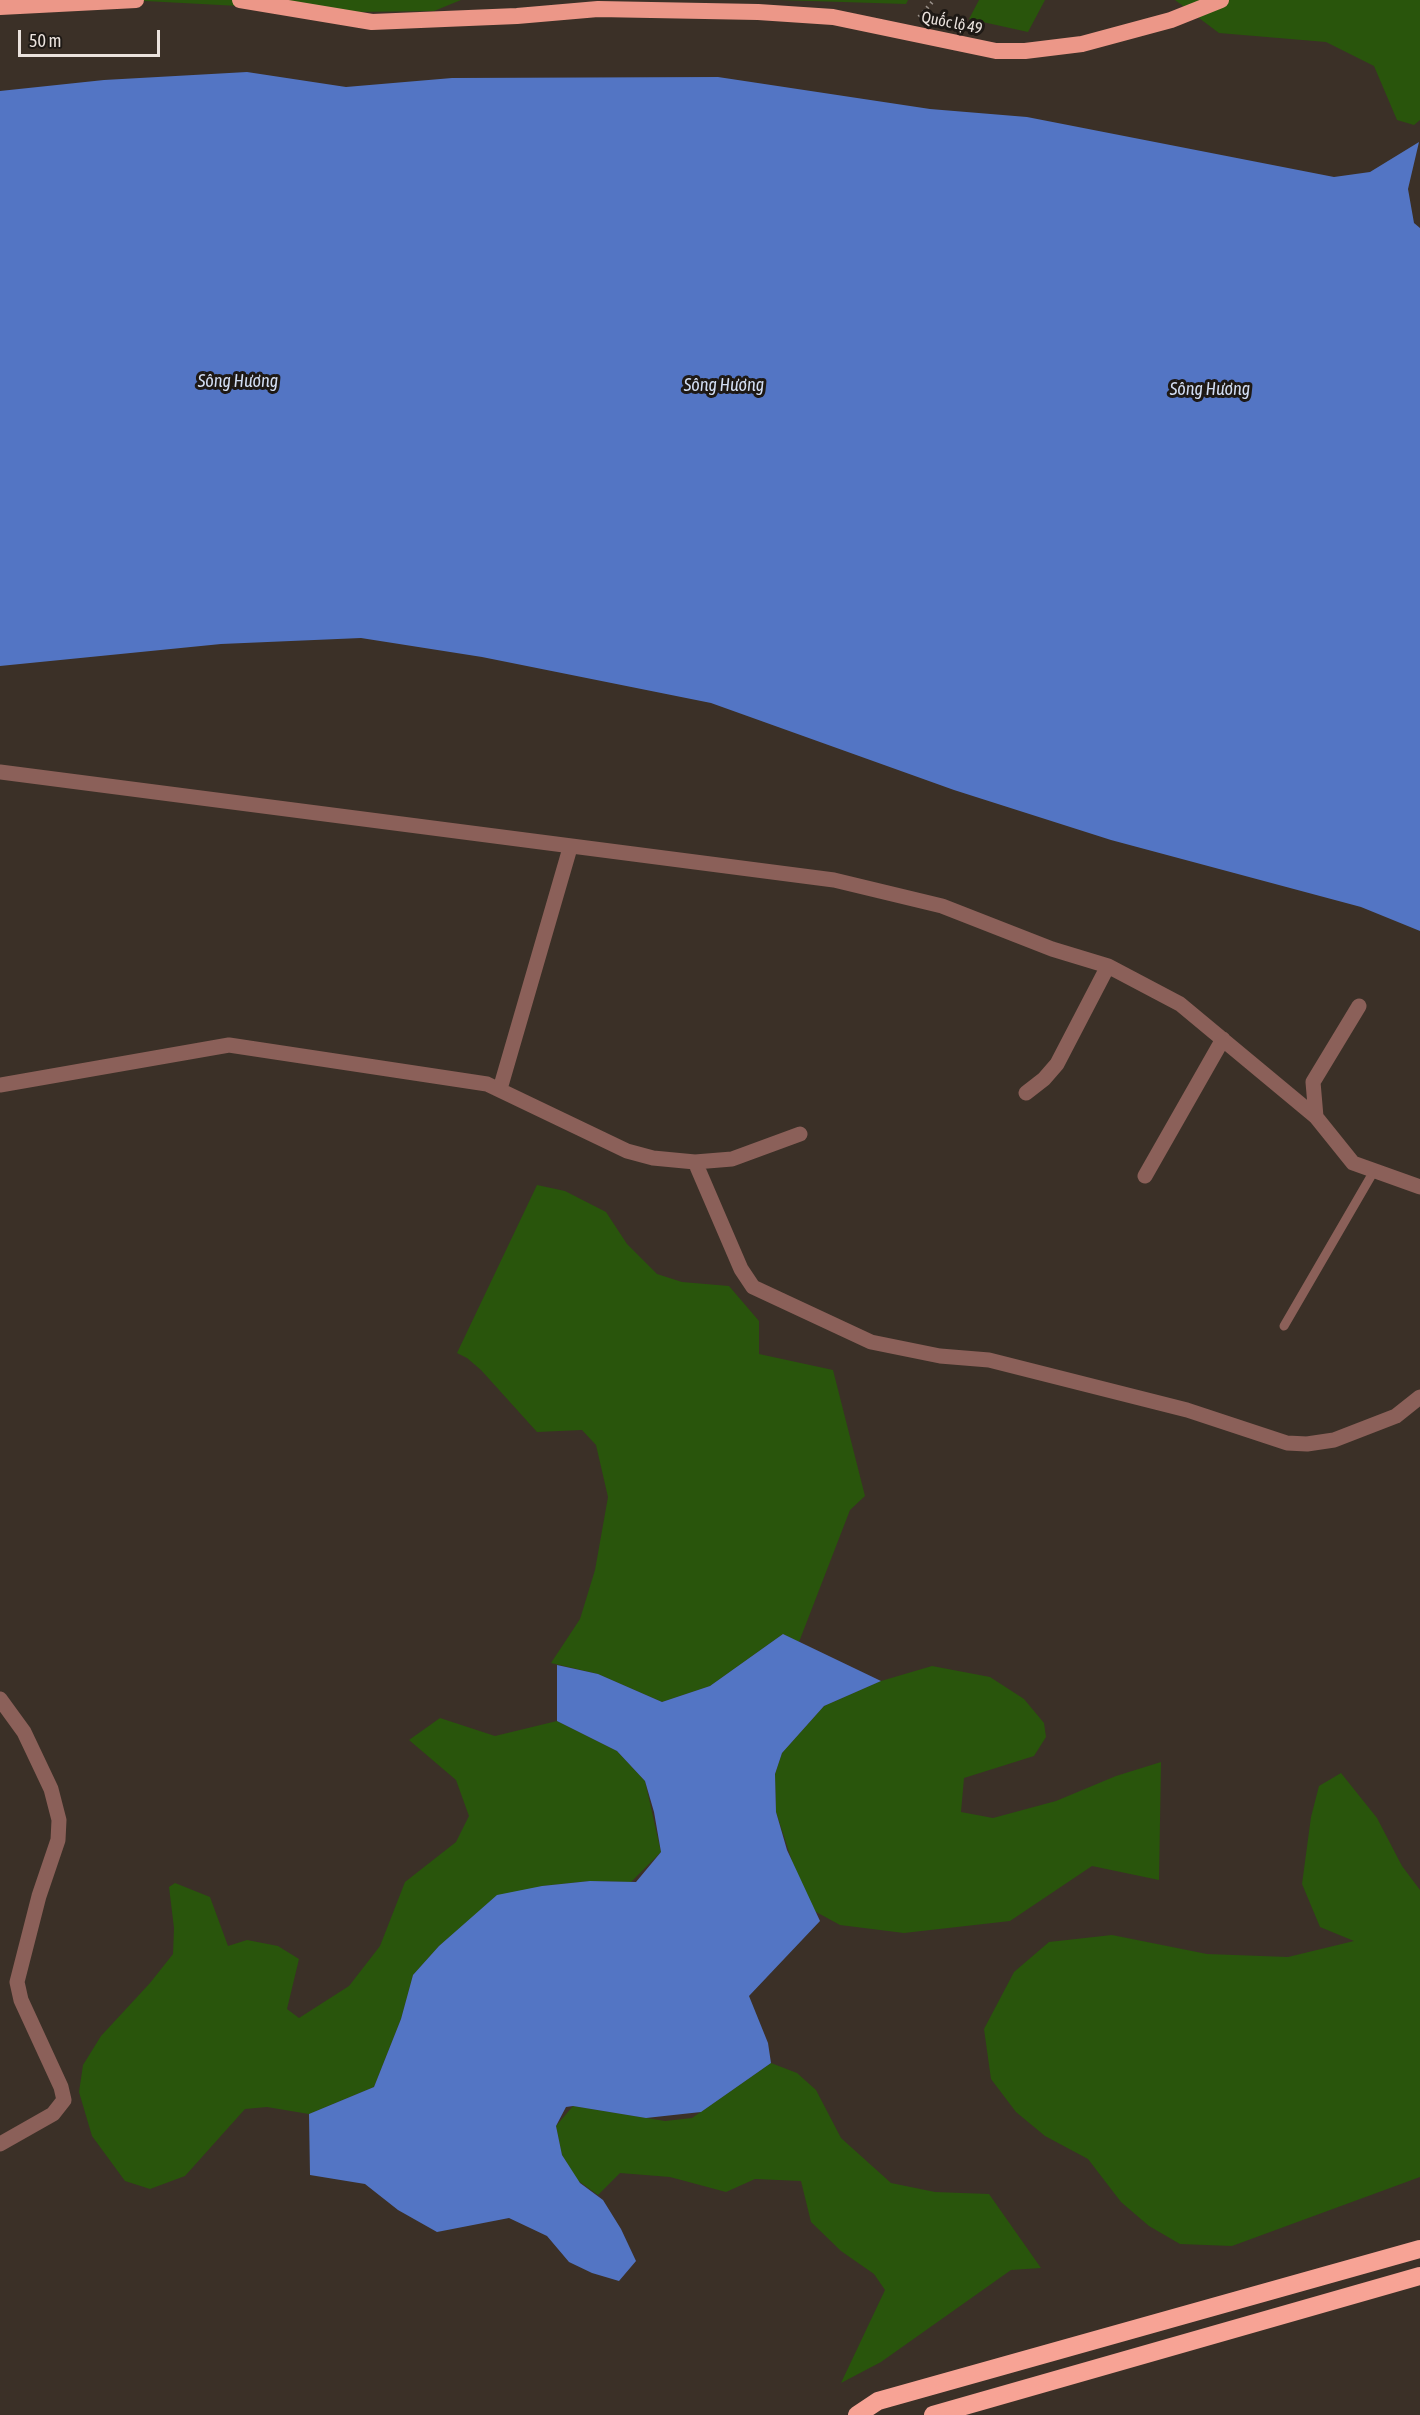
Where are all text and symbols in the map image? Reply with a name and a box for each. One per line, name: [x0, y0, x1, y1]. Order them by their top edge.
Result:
street label: Quốc lộ 49: [920, 8, 984, 38]
scale bar: [21, 18, 164, 56]
text: 50 m: [29, 30, 61, 51]
water label: Sông Hương: [198, 370, 278, 392]
water label: Sông Hương: [684, 374, 764, 396]
water label: Sông Hương: [1170, 378, 1250, 400]

